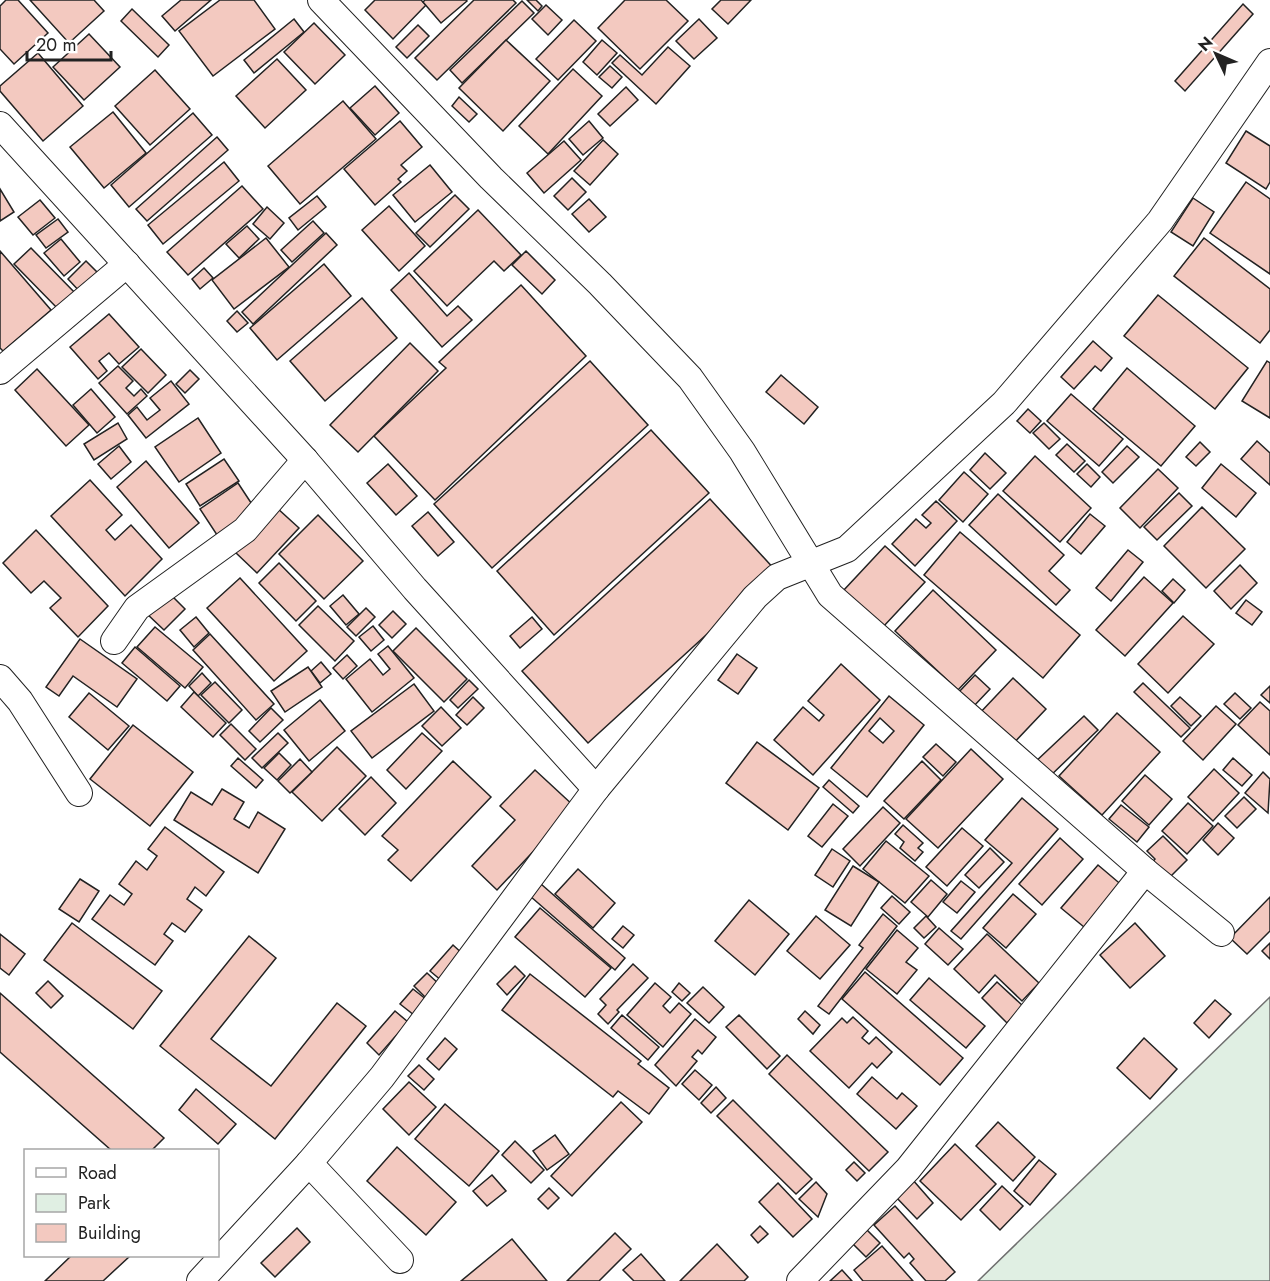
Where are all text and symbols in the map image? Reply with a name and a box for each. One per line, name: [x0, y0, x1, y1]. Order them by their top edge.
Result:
scale bar: [27, 24, 111, 62]
north arrow: [1186, 24, 1246, 84]
text: N: [1193, 31, 1218, 56]
text: 20 m: [36, 32, 76, 58]
legend: [24, 1149, 219, 1257]
text: Road: [78, 1160, 117, 1186]
text: Park: [78, 1190, 110, 1216]
text: Building: [78, 1220, 141, 1246]

